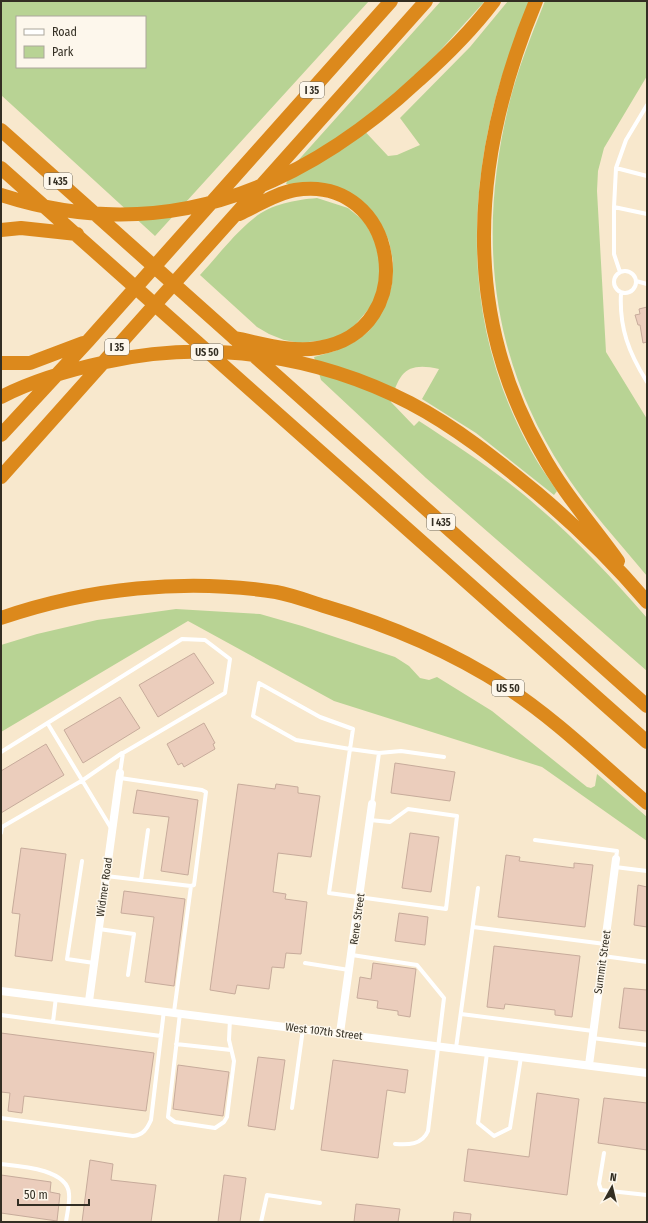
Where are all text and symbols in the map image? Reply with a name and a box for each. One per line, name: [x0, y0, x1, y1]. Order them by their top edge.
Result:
legend: [16, 16, 146, 68]
text: Road: [52, 25, 77, 39]
text: Park: [52, 45, 74, 59]
road number: I 35: [300, 82, 324, 98]
road number: I 435: [44, 173, 72, 189]
road number: I 35: [105, 339, 129, 355]
road number: US 50: [191, 344, 223, 360]
road number: I 435: [427, 514, 455, 530]
road number: US 50: [492, 680, 524, 696]
street label: Widmer Road: [94, 856, 115, 918]
street label: Rene Street: [347, 892, 368, 946]
street label: Summit Street: [592, 929, 613, 995]
street label: West 107th Street: [285, 1020, 364, 1043]
north arrow: [592, 1167, 632, 1207]
text: N: [609, 1171, 617, 1184]
scale bar: [18, 1181, 89, 1207]
text: 50 m: [24, 1188, 48, 1202]

